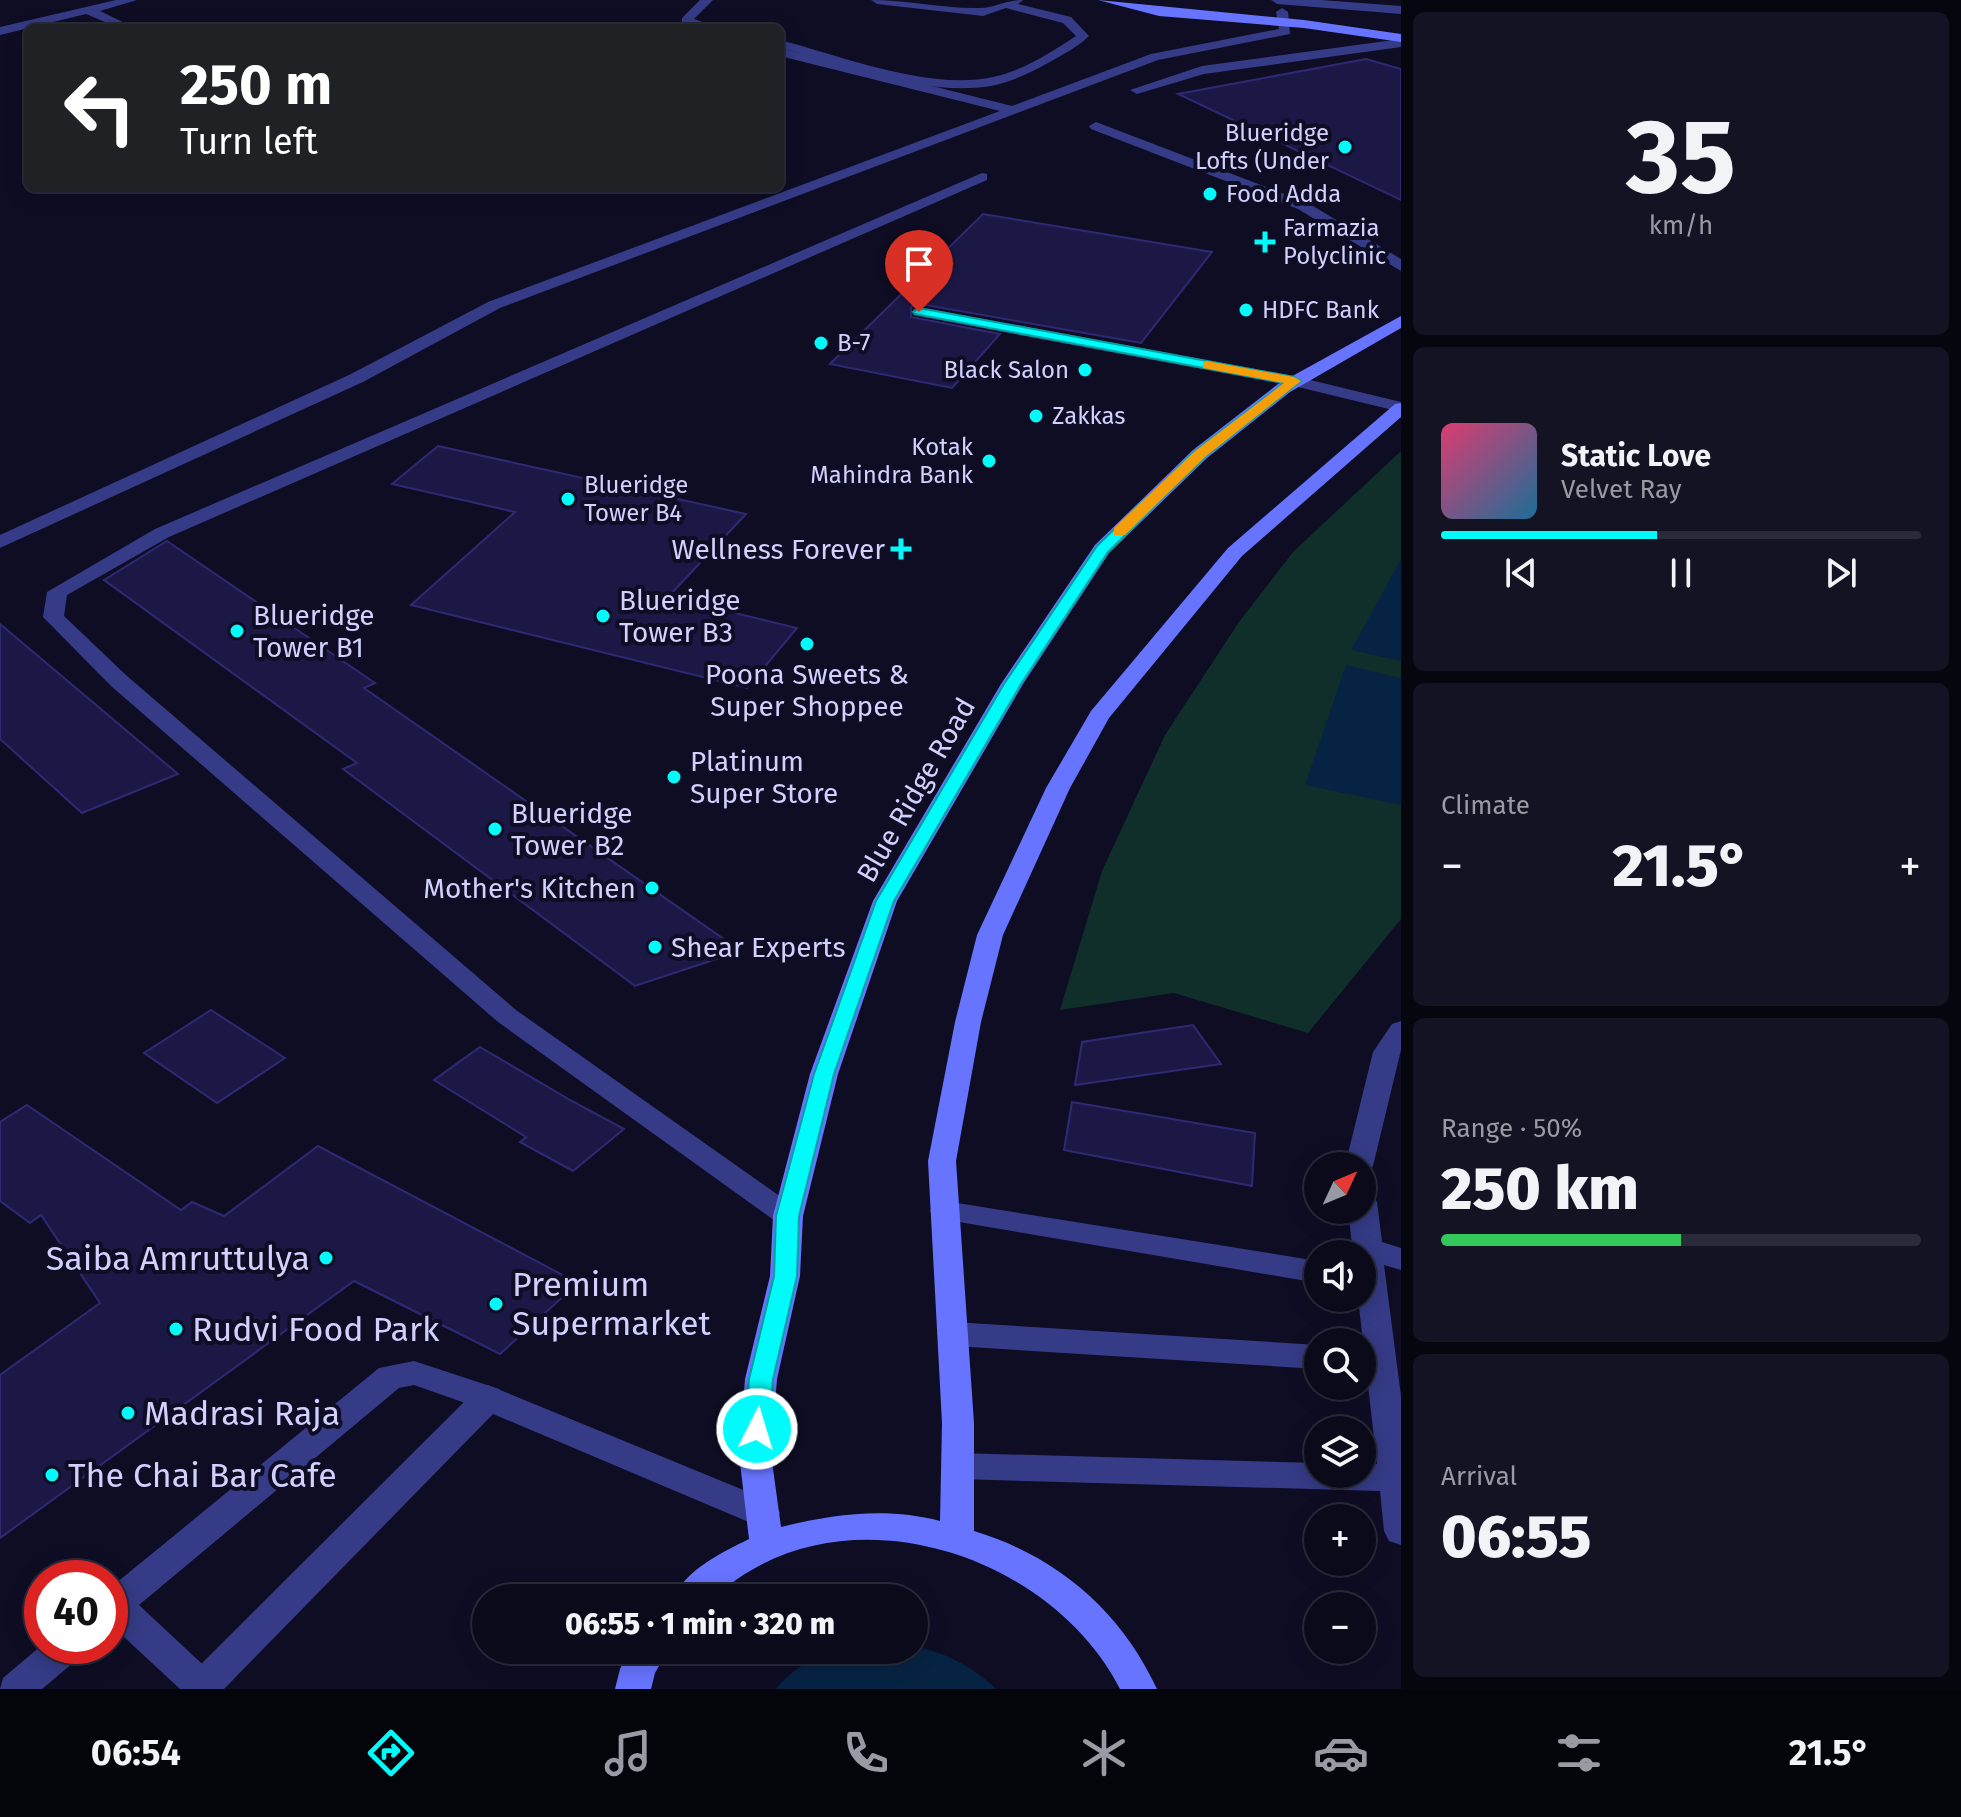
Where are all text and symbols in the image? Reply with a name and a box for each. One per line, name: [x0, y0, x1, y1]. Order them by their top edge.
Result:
text: 250 m: [180, 52, 332, 119]
icon: left: [48, 56, 152, 160]
text: 35: [1626, 95, 1736, 220]
place label: Blueridge Lofts (Under: [1195, 119, 1330, 175]
text: Turn left: [180, 120, 318, 164]
marker: Blueridge Lofts (Under: [1336, 138, 1354, 156]
place label: Food Adda: [1226, 180, 1341, 208]
marker: Food Adda: [1201, 185, 1219, 203]
text: km/h: [1649, 210, 1713, 241]
place label: Farmazia Polyclinic: [1283, 214, 1386, 270]
pin: [885, 230, 953, 312]
marker: Farmazia Polyclinic: [1254, 231, 1276, 253]
icon: arrive: [897, 242, 941, 286]
place label: HDFC Bank: [1262, 296, 1380, 324]
marker: HDFC Bank: [1237, 301, 1255, 319]
place label: B-7: [837, 329, 870, 357]
marker: B-7: [812, 334, 830, 352]
place label: Black Salon: [943, 356, 1069, 384]
marker: Black Salon: [1076, 361, 1094, 379]
place label: Zakkas: [1052, 402, 1125, 430]
marker: Zakkas: [1027, 407, 1045, 425]
place label: Kotak Mahindra Bank: [810, 433, 974, 489]
text: Static Love: [1561, 438, 1711, 474]
marker: Kotak Mahindra Bank: [980, 452, 998, 470]
place label: Blueridge Tower B4: [584, 471, 688, 527]
text: Velvet Ray: [1561, 474, 1681, 505]
marker: Blueridge Tower B4: [559, 490, 577, 508]
place label: Wellness Forever: [672, 533, 885, 566]
marker: Wellness Forever: [892, 540, 910, 558]
icon: previous: [1499, 551, 1543, 595]
icon: pause: [1659, 551, 1703, 595]
icon: next: [1819, 551, 1863, 595]
place label: Blueridge Tower B3: [619, 584, 741, 649]
place label: Blueridge Tower B1: [253, 599, 375, 664]
marker: Blueridge Tower B3: [594, 607, 612, 625]
marker: Blueridge Tower B1: [228, 622, 246, 640]
marker: Poona Sweets & Super Shoppee: [798, 635, 816, 653]
place label: Poona Sweets & Super Shoppee: [705, 658, 909, 723]
street label: Blue Ridge Road: [850, 692, 982, 888]
place label: Platinum Super Store: [690, 745, 838, 810]
marker: Platinum Super Store: [665, 768, 683, 786]
text: Climate: [1441, 790, 1530, 821]
place label: Blueridge Tower B2: [511, 797, 633, 862]
marker: Blueridge Tower B2: [486, 820, 504, 838]
text: 21.5°: [1613, 830, 1749, 902]
text: −: [1441, 840, 1463, 893]
text: +: [1899, 840, 1921, 893]
place label: Mother's Kitchen: [423, 872, 636, 905]
marker: Mother's Kitchen: [643, 879, 661, 897]
place label: Shear Experts: [671, 931, 846, 964]
marker: Shear Experts: [646, 938, 664, 956]
text: Range · 50%: [1441, 1113, 1582, 1144]
north arrow: [1304, 1152, 1376, 1224]
map controls: [1304, 1152, 1376, 1664]
text: 250 km: [1441, 1153, 1639, 1225]
place label: Saiba Amruttulya: [46, 1238, 310, 1279]
button: sound: [1304, 1240, 1376, 1312]
marker: Saiba Amruttulya: [317, 1249, 335, 1267]
place label: Premium Supermarket: [512, 1264, 712, 1344]
marker: Premium Supermarket: [487, 1295, 505, 1313]
place label: Rudvi Food Park: [192, 1309, 440, 1350]
marker: Rudvi Food Park: [167, 1320, 185, 1338]
button: search: [1304, 1328, 1376, 1400]
position arrow: [715, 1387, 799, 1471]
place label: Madrasi Raja: [144, 1393, 340, 1434]
marker: Madrasi Raja: [119, 1404, 137, 1422]
button: layers: [1304, 1416, 1376, 1488]
place label: The Chai Bar Cafe: [68, 1455, 337, 1496]
text: Arrival: [1441, 1461, 1517, 1492]
marker: The Chai Bar Cafe: [43, 1466, 61, 1484]
text: 06:55: [1441, 1501, 1591, 1573]
button: +: [1304, 1504, 1376, 1576]
speed limit sign: 40: [24, 1560, 128, 1664]
button: −: [1304, 1592, 1376, 1664]
text: 06:55 · 1 min · 320 m: [565, 1606, 835, 1642]
icon: directions: [363, 1725, 419, 1781]
icon: music: [600, 1725, 656, 1781]
icon: phone: [838, 1725, 894, 1781]
icon: climate: [1076, 1725, 1132, 1781]
icon: car: [1313, 1725, 1369, 1781]
icon: filters: [1551, 1725, 1607, 1781]
text: 06:54: [91, 1731, 181, 1775]
text: 21.5°: [1789, 1731, 1870, 1775]

